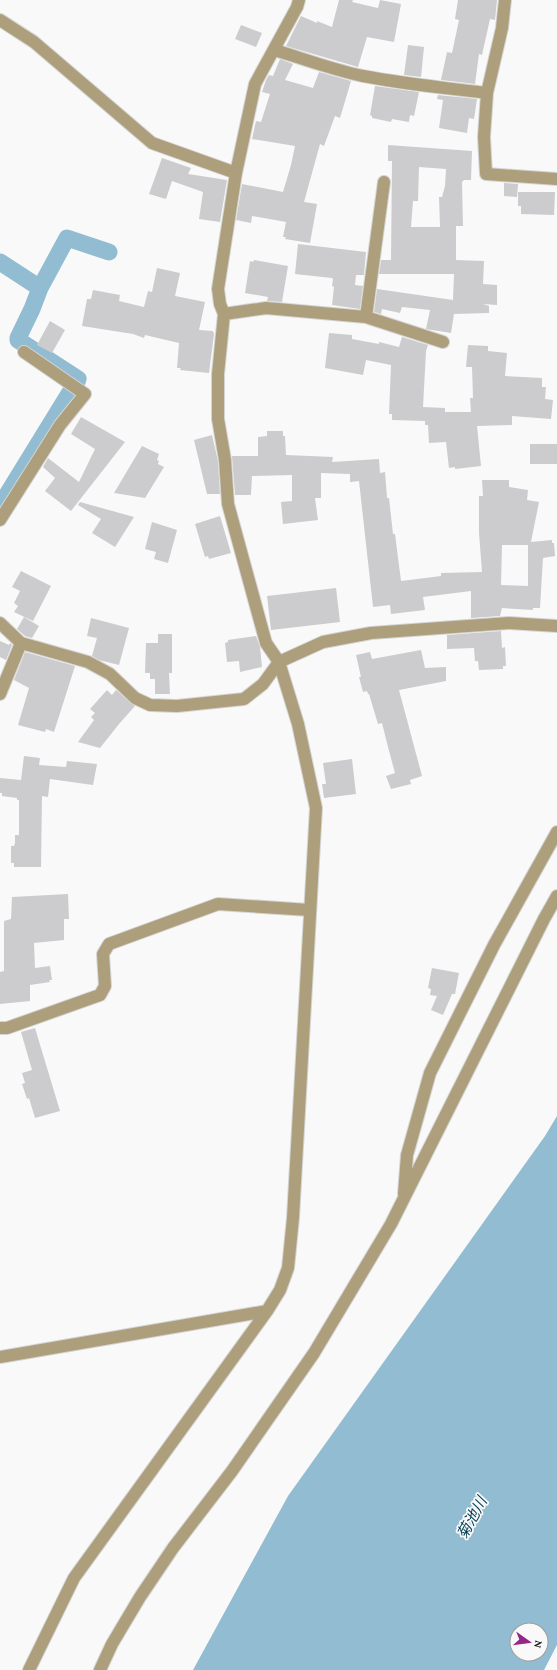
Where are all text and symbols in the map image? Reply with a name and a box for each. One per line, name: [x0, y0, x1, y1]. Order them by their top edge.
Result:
water label: 菊池川: [454, 1493, 491, 1542]
north arrow: [509, 1622, 549, 1662]
text: N: [532, 1639, 545, 1650]

